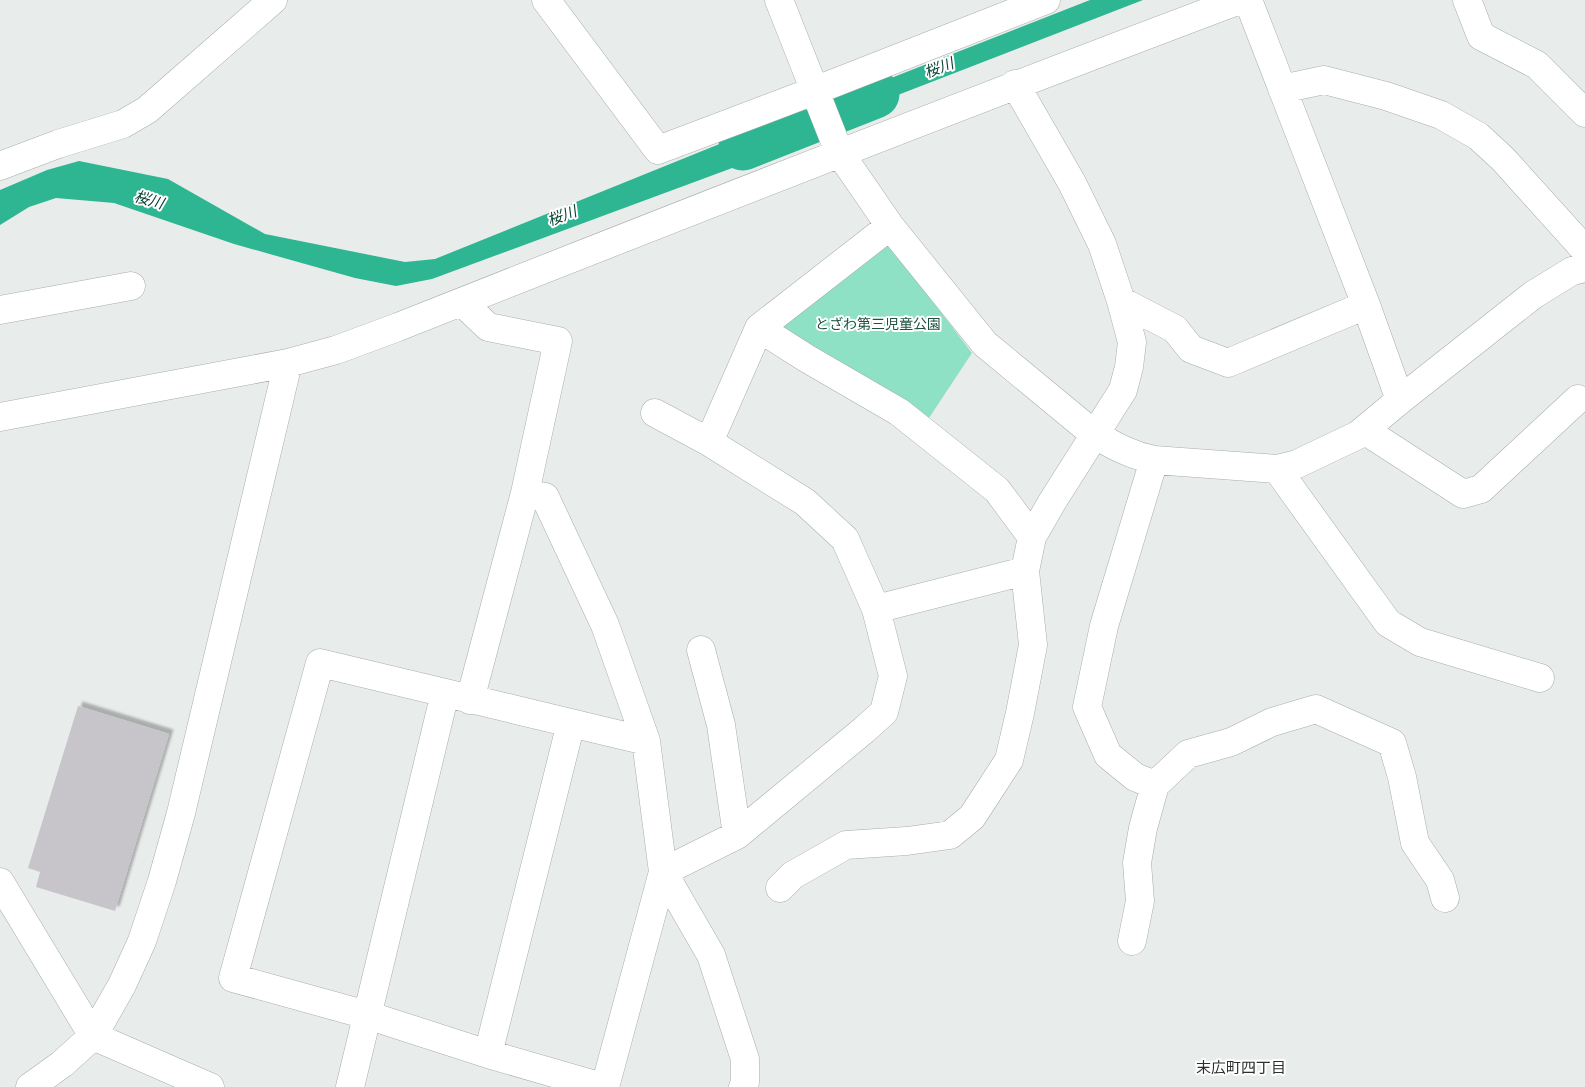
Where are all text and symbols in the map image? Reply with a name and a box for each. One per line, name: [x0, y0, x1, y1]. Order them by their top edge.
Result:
water label: 桜川: [921, 53, 958, 82]
water label: 桜川: [132, 186, 168, 213]
water label: 桜川: [544, 201, 581, 230]
park label: とざわ第三児童公園: [815, 315, 941, 333]
district label: 末広町四丁目: [1196, 1058, 1286, 1077]

